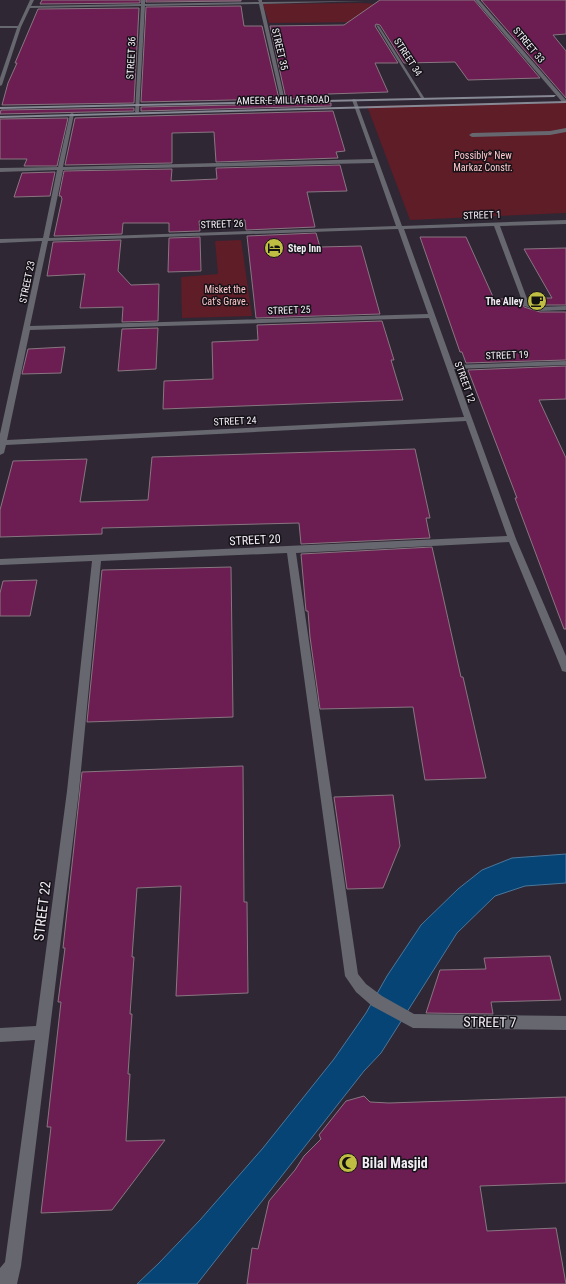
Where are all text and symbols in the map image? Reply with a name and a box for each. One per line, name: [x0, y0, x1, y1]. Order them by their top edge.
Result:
street label: STREET 33: [511, 25, 547, 65]
street label: STREET 35: [270, 27, 290, 71]
street label: STREET 36: [124, 36, 138, 80]
street label: STREET 34: [392, 36, 424, 78]
street label: AMEER-E-MILLAT ROAD: [236, 94, 330, 106]
park label: Possibly* New Markaz Constr.: [453, 150, 513, 173]
street label: STREET 1: [463, 209, 501, 221]
street label: STREET 26: [200, 218, 244, 230]
hotel icon: Step Inn: [263, 237, 285, 259]
place label: Step Inn: [288, 243, 321, 254]
street label: STREET 23: [17, 260, 37, 304]
park label: Misket the Cat's Grave.: [202, 284, 248, 307]
cafe icon: The Alley: [526, 290, 548, 312]
place label: The Alley: [485, 296, 524, 307]
street label: STREET 25: [267, 304, 311, 316]
street label: STREET 19: [485, 349, 529, 361]
street label: STREET 12: [452, 360, 478, 404]
street label: STREET 24: [213, 414, 257, 428]
street label: STREET 20: [229, 532, 281, 548]
street label: STREET 22: [30, 880, 54, 942]
street label: STREET 7: [463, 1014, 517, 1030]
mosque icon: Bilal Masjid: [337, 1152, 359, 1174]
place label: Bilal Masjid: [362, 1155, 428, 1171]

